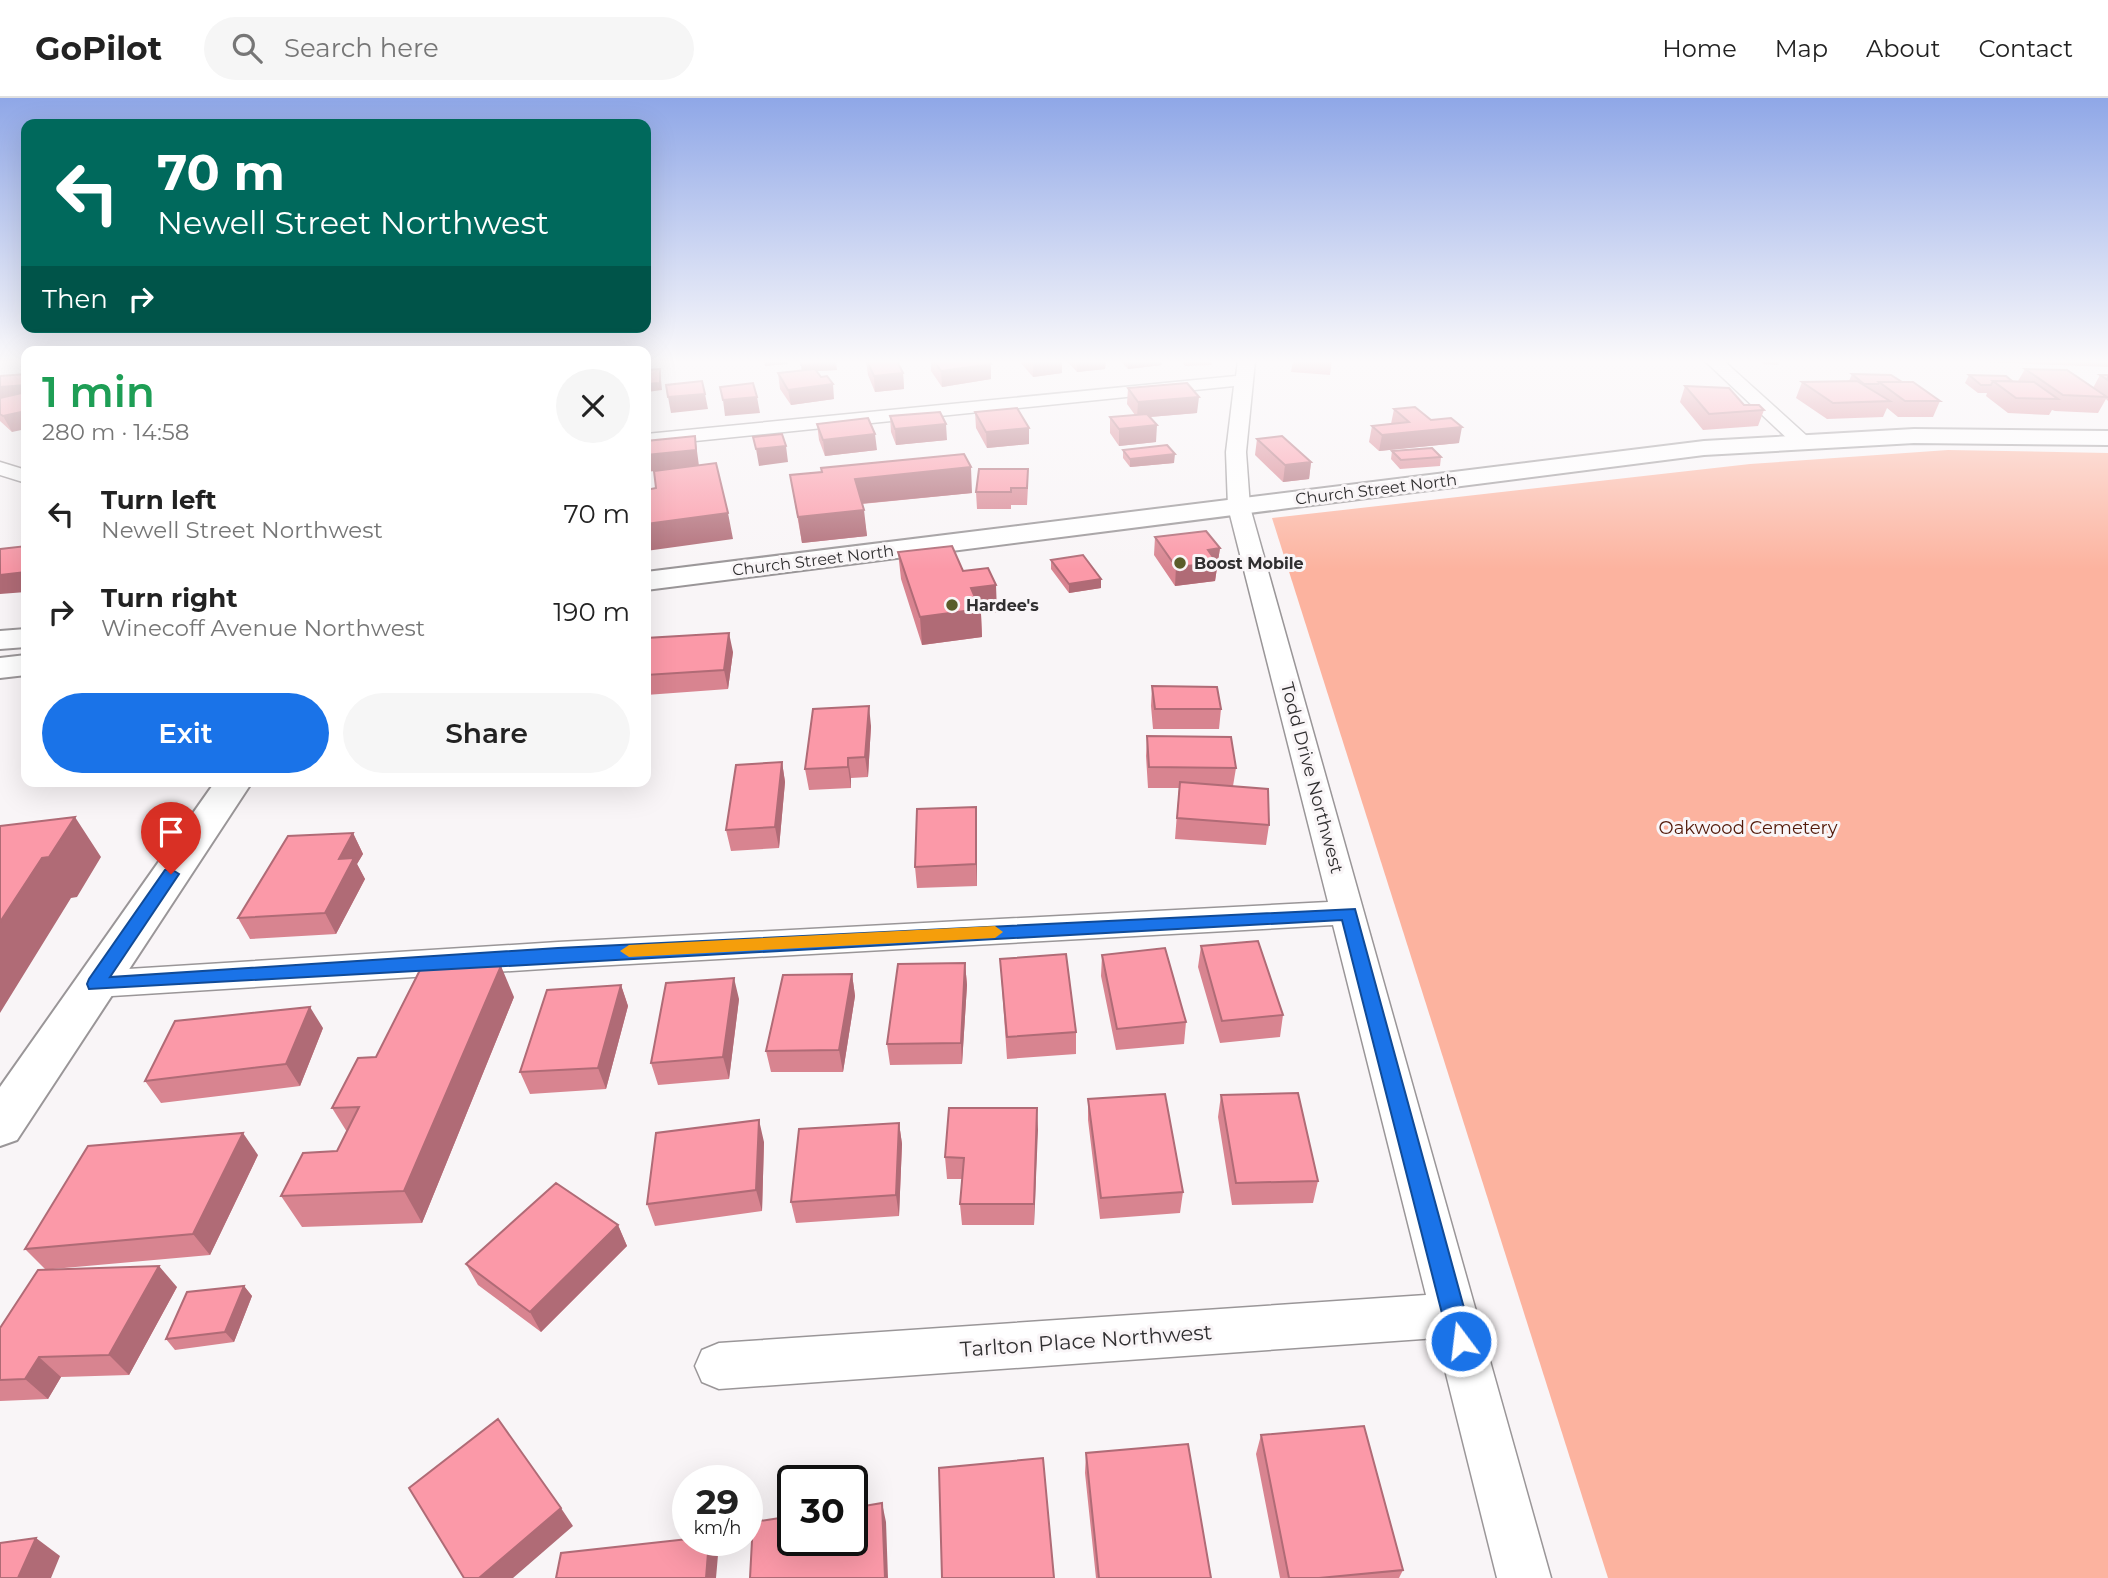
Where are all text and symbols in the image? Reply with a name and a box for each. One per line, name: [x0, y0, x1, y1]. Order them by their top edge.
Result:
search box: [204, 17, 694, 80]
text: GoPilot: [35, 28, 162, 68]
icon: search: [228, 29, 266, 67]
text: Search here: [284, 32, 439, 64]
text: Home: [1662, 34, 1737, 63]
text: Map: [1775, 34, 1828, 63]
text: About: [1866, 34, 1940, 63]
text: Contact: [1978, 34, 2073, 63]
text: 70 m: [157, 143, 285, 202]
icon: left: [42, 147, 133, 238]
text: Newell Street Northwest: [157, 203, 549, 242]
icon: right: [122, 280, 160, 318]
text: Then: [42, 283, 108, 315]
text: 1 min: [42, 366, 155, 418]
button: close: [556, 369, 630, 443]
text: 280 m · 14:58: [42, 418, 189, 446]
street label: Church Street North: [1294, 470, 1458, 509]
text: Turn left: [101, 484, 217, 516]
icon: left: [42, 495, 80, 533]
text: 70 m: [564, 498, 630, 530]
text: Newell Street Northwest: [101, 516, 383, 544]
street label: Church Street North: [731, 541, 895, 580]
place label: Boost Mobile: [1194, 554, 1304, 573]
marker: Boost Mobile: [1172, 555, 1188, 571]
text: Turn right: [101, 582, 237, 614]
icon: right: [42, 593, 80, 631]
text: 190 m: [553, 596, 630, 628]
place label: Hardee's: [966, 596, 1039, 615]
marker: Hardee's: [944, 597, 960, 613]
text: Winecoff Avenue Northwest: [101, 614, 425, 642]
street label: Todd Drive Northwest: [1276, 680, 1348, 876]
button: Exit: [42, 693, 329, 773]
button: Share: [343, 693, 630, 773]
pin: [141, 802, 201, 874]
icon: arrive: [152, 813, 190, 851]
park label: Oakwood Cemetery: [1659, 817, 1838, 839]
position arrow: [1424, 1304, 1498, 1378]
street label: Tarlton Place Northwest: [959, 1319, 1213, 1362]
speed limit sign: 30: [777, 1465, 868, 1556]
text: 29: [696, 1480, 739, 1523]
text: km/h: [693, 1517, 742, 1539]

